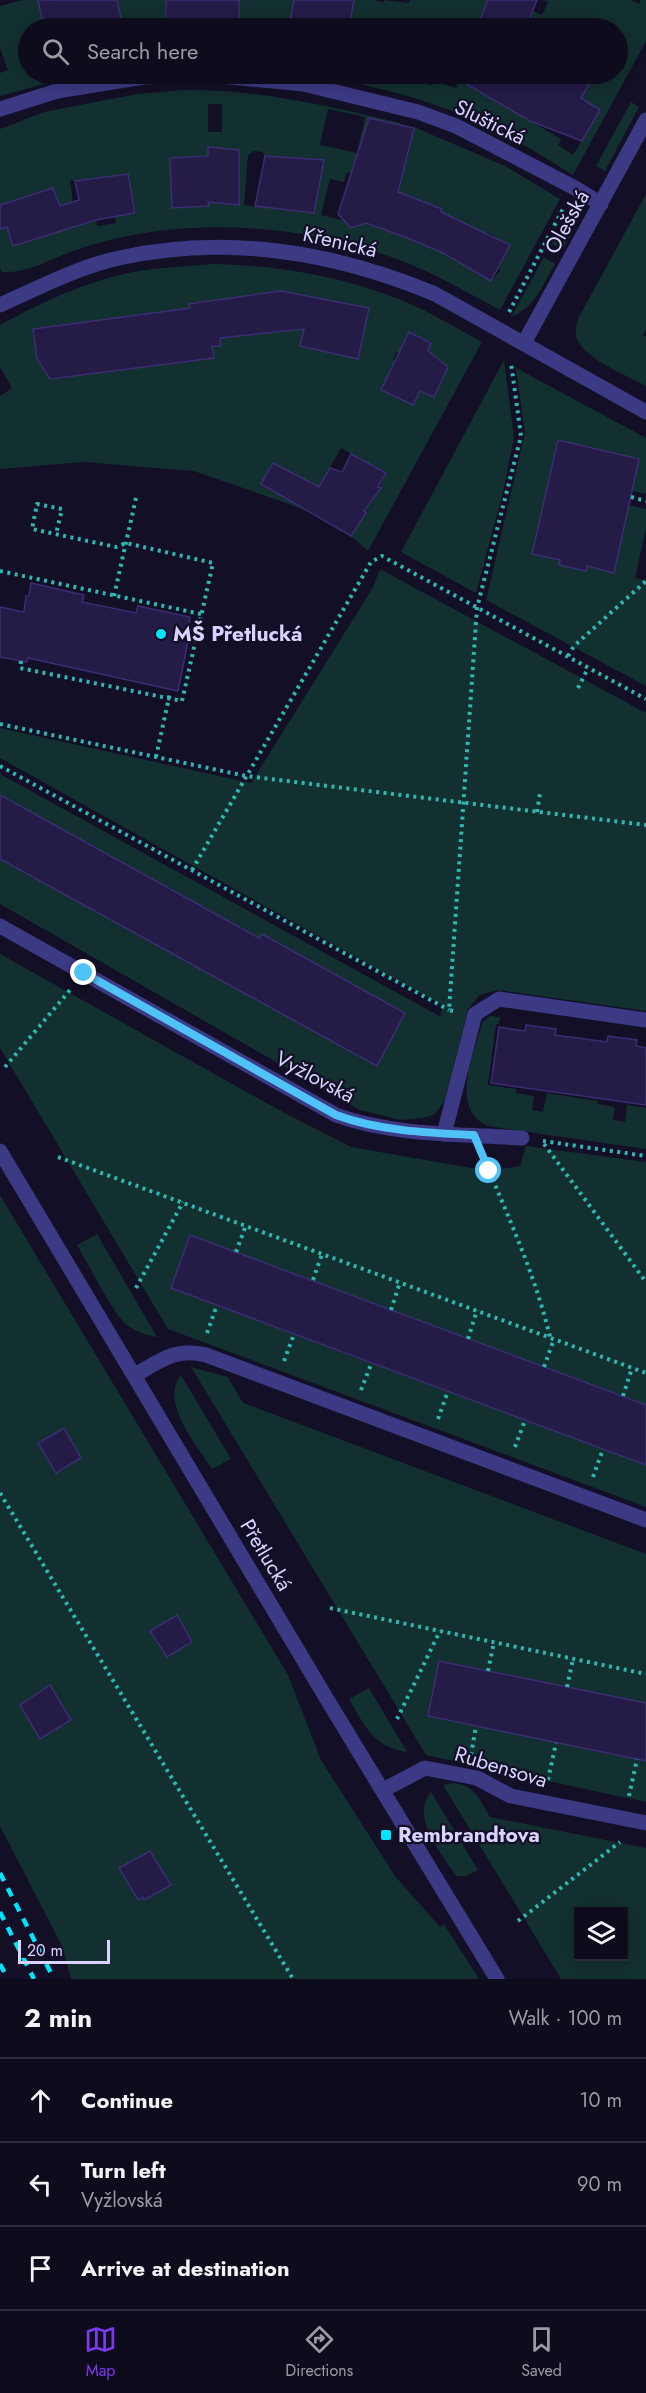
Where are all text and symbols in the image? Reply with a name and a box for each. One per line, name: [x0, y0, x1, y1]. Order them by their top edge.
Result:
search box: [18, 18, 628, 84]
icon: search: [39, 35, 72, 68]
text: Search here: [87, 35, 198, 67]
street label: Sluštická: [449, 92, 531, 152]
street label: Olešská: [537, 185, 597, 259]
street label: Křenická: [300, 219, 380, 265]
place label: MŠ Přetlucká: [173, 619, 303, 649]
marker: MŠ Přetlucká: [154, 627, 168, 641]
route end: [70, 959, 96, 985]
street label: Vyžlovská: [270, 1044, 360, 1110]
route start: [475, 1157, 501, 1183]
street label: Přetlucká: [233, 1513, 299, 1597]
street label: Rubensova: [451, 1739, 551, 1795]
place label: Rembrandtova: [398, 1820, 540, 1850]
marker: Rembrandtova: [379, 1828, 393, 1842]
map controls: [574, 1907, 628, 1961]
button: layers: [574, 1907, 628, 1961]
scale bar: [18, 1937, 110, 1964]
text: 20 m: [27, 1939, 63, 1962]
text: 2 min: [24, 1999, 92, 2037]
text: Walk · 100 m: [509, 2004, 622, 2033]
icon: ahead: [24, 2084, 57, 2117]
text: Continue: [81, 2084, 173, 2116]
text: 10 m: [579, 2086, 622, 2115]
text: Turn left: [81, 2154, 166, 2186]
icon: left: [24, 2168, 57, 2201]
text: 90 m: [577, 2170, 622, 2199]
text: Vyžlovská: [81, 2186, 163, 2215]
icon: arrive: [24, 2252, 57, 2285]
text: Arrive at destination: [81, 2252, 290, 2284]
tab: Map: [84, 2323, 117, 2382]
tab: Directions: [285, 2323, 353, 2382]
tab: Saved: [521, 2323, 562, 2382]

